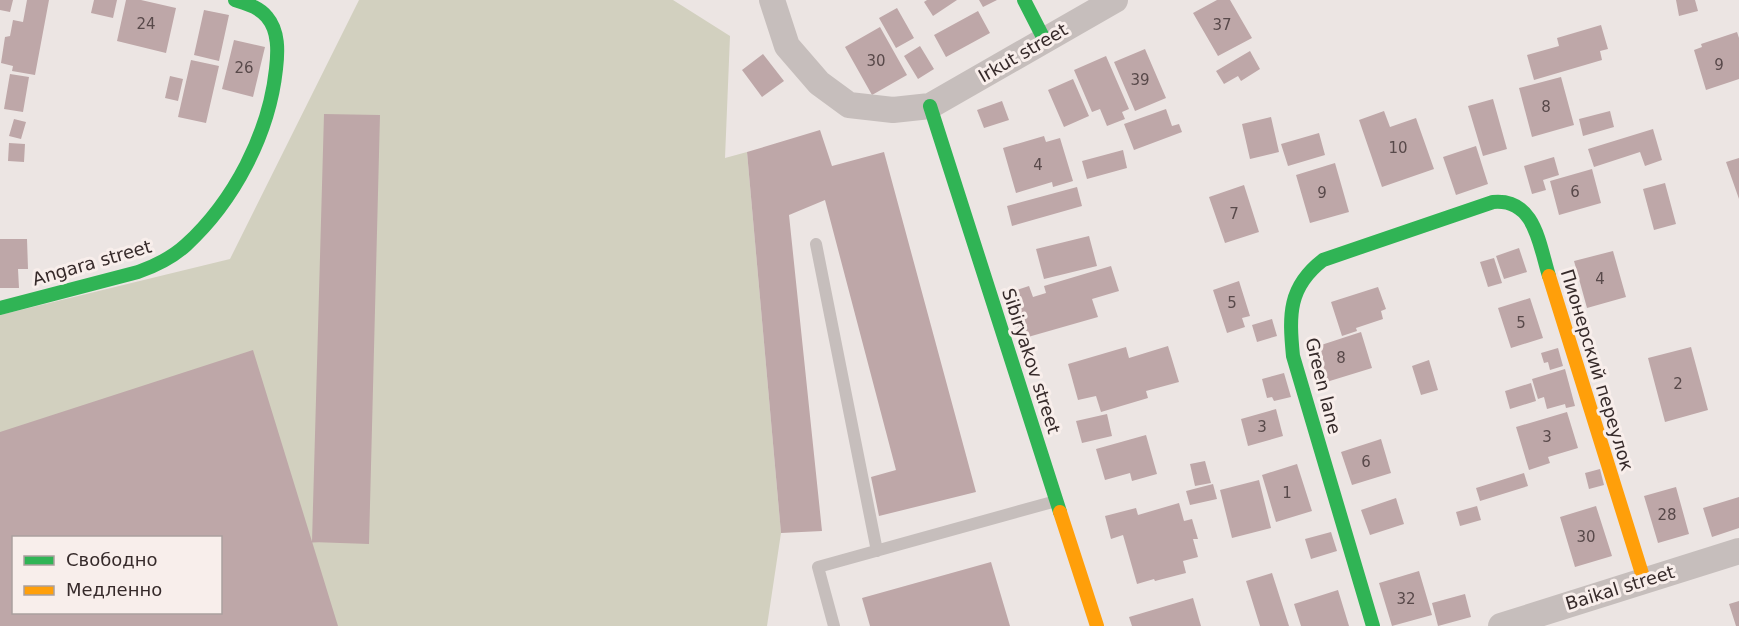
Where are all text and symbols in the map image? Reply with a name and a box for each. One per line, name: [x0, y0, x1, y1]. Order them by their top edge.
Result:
house number: 24: [136, 15, 156, 33]
house number: 37: [1212, 16, 1232, 34]
street label: Irkut street: [974, 19, 1071, 87]
house number: 30: [866, 52, 886, 70]
house number: 9: [1714, 56, 1724, 74]
house number: 26: [234, 59, 254, 77]
house number: 39: [1130, 71, 1150, 89]
house number: 8: [1541, 98, 1551, 116]
house number: 10: [1388, 139, 1408, 157]
house number: 4: [1033, 156, 1043, 174]
house number: 6: [1570, 183, 1580, 201]
house number: 9: [1317, 184, 1327, 202]
house number: 7: [1229, 205, 1239, 223]
street label: Angara street: [30, 235, 154, 290]
street label: Пионерский переулок: [1557, 266, 1638, 473]
house number: 4: [1595, 270, 1605, 288]
street label: Sibiryakov street: [998, 285, 1065, 436]
house number: 5: [1227, 294, 1237, 312]
house number: 5: [1516, 314, 1526, 332]
street label: Green lane: [1301, 335, 1346, 436]
house number: 8: [1336, 349, 1346, 367]
house number: 2: [1673, 375, 1683, 393]
house number: 3: [1257, 418, 1267, 436]
house number: 3: [1542, 428, 1552, 446]
house number: 6: [1361, 453, 1371, 471]
house number: 1: [1282, 484, 1292, 502]
house number: 28: [1657, 506, 1677, 524]
house number: 30: [1576, 528, 1596, 546]
legend: [12, 536, 222, 614]
text: Свободно: [66, 549, 158, 570]
street label: Baikal street: [1563, 561, 1677, 614]
text: Медленно: [66, 579, 162, 600]
house number: 32: [1396, 590, 1416, 608]

